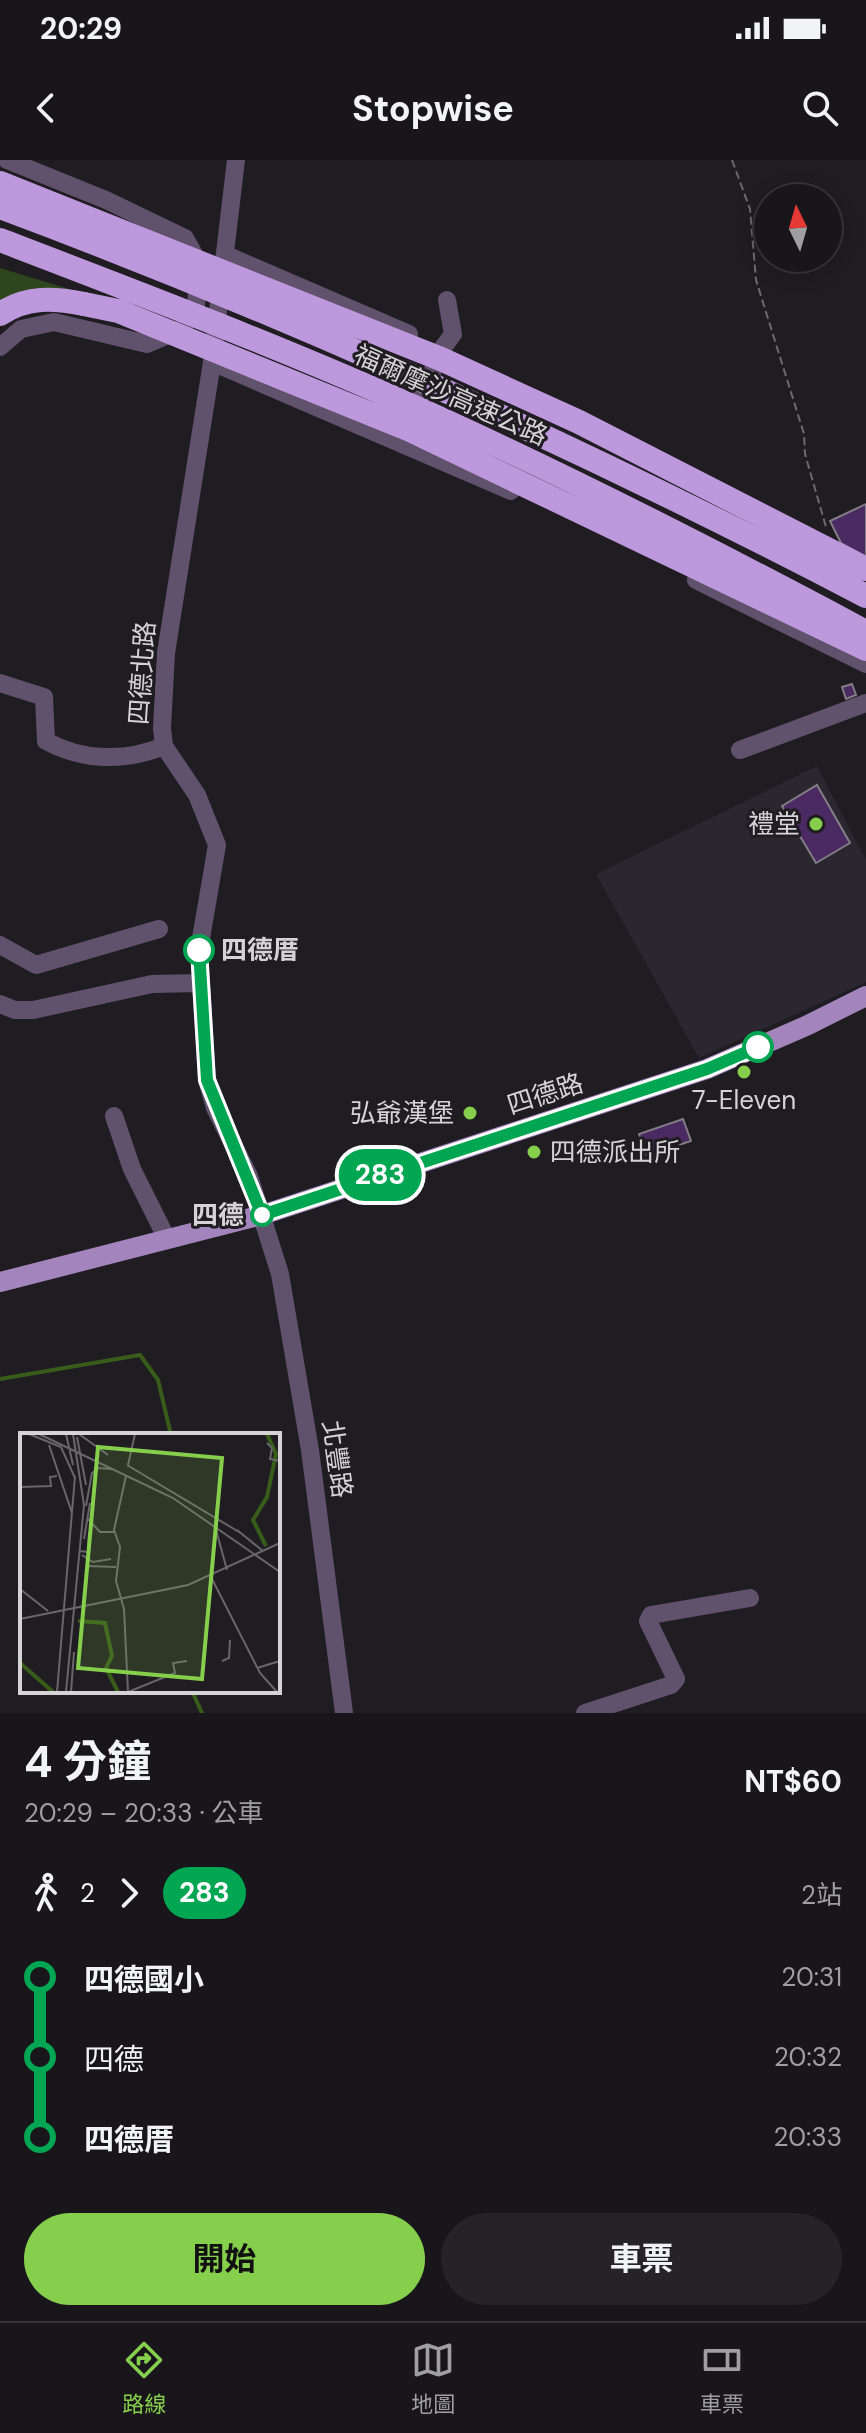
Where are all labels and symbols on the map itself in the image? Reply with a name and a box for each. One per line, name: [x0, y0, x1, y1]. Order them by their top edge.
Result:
north arrow: [754, 184, 842, 272]
street label: 福爾摩沙高速公路: [349, 337, 553, 453]
street label: 四德北路: [121, 620, 163, 726]
place label: 禮堂: [748, 807, 800, 841]
marker: 禮堂: [807, 815, 825, 833]
place label: 四德厝: [221, 933, 299, 967]
marker: 四德厝: [184, 935, 214, 965]
unlabelled marker: [743, 1032, 773, 1062]
marker: 7-Eleven: [735, 1063, 753, 1081]
street label: 四德路: [503, 1066, 587, 1122]
place label: 7-Eleven: [692, 1083, 796, 1117]
place label: 弘爺漢堡: [350, 1096, 454, 1130]
marker: 弘爺漢堡: [461, 1104, 479, 1122]
place label: 四德派出所: [550, 1135, 680, 1169]
marker: 四德派出所: [525, 1143, 543, 1161]
line badge: 283: [334, 1149, 426, 1201]
place label: 四德: [192, 1198, 244, 1232]
marker: 四德: [251, 1204, 273, 1226]
street label: 北豐路: [315, 1418, 359, 1500]
inset map: [20, 1433, 280, 1693]

